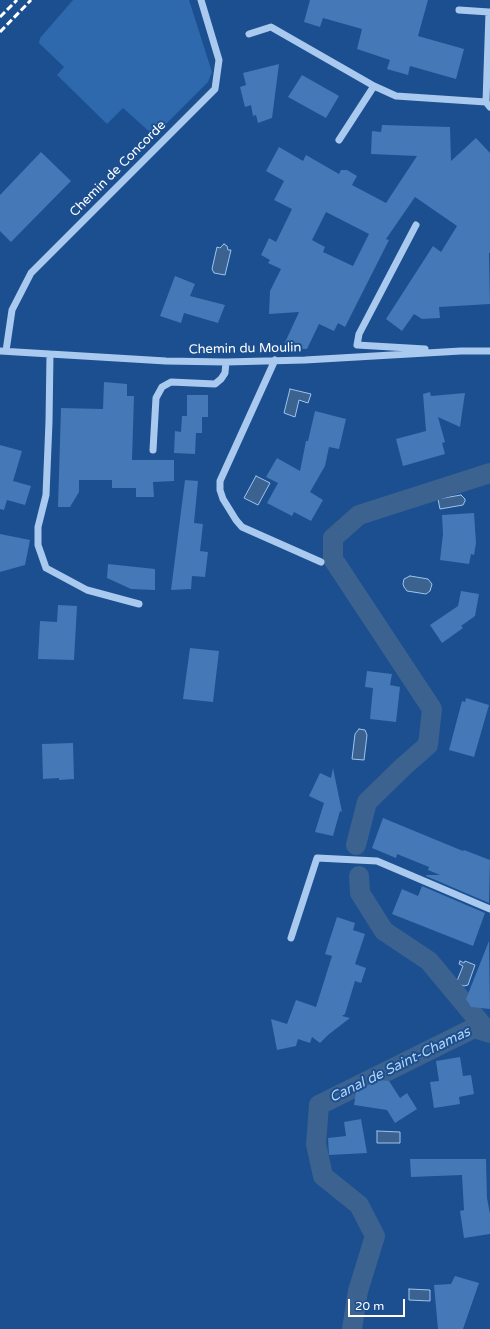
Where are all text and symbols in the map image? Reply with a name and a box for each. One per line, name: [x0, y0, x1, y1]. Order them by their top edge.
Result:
street label: Chemin de Concorde: [67, 118, 169, 220]
street label: Chemin du Moulin: [188, 340, 302, 358]
water label: Canal de Saint-Chamas: [327, 1024, 473, 1106]
scale bar: [350, 1291, 407, 1317]
text: 20 m: [355, 1299, 384, 1313]

